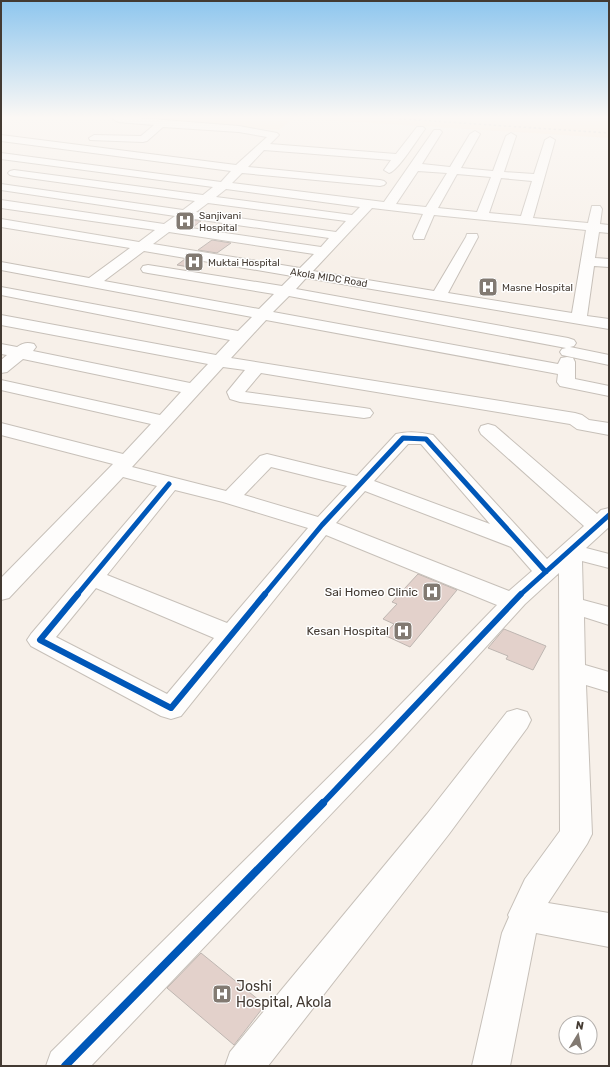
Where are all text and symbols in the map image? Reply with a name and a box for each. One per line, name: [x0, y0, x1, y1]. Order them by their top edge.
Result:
hospital icon: Sanjivani Hospital: [174, 210, 196, 232]
place label: Sanjivani Hospital: [199, 210, 241, 234]
hospital icon: Muktai Hospital: [183, 251, 205, 273]
place label: Muktai Hospital: [208, 257, 280, 269]
street label: Akola MIDC Road: [289, 266, 368, 290]
hospital icon: Masne Hospital: [477, 276, 499, 298]
place label: Masne Hospital: [502, 282, 573, 294]
hospital icon: Sai Homeo Clinic: [421, 581, 443, 603]
place label: Sai Homeo Clinic: [325, 585, 418, 599]
hospital icon: Kesan Hospital: [392, 620, 414, 642]
place label: Kesan Hospital: [307, 624, 389, 638]
place label: Joshi Hospital, Akola: [236, 978, 331, 1011]
hospital icon: Joshi Hospital, Akola: [211, 983, 233, 1005]
north arrow: [558, 1015, 598, 1055]
text: N: [575, 1019, 585, 1033]

